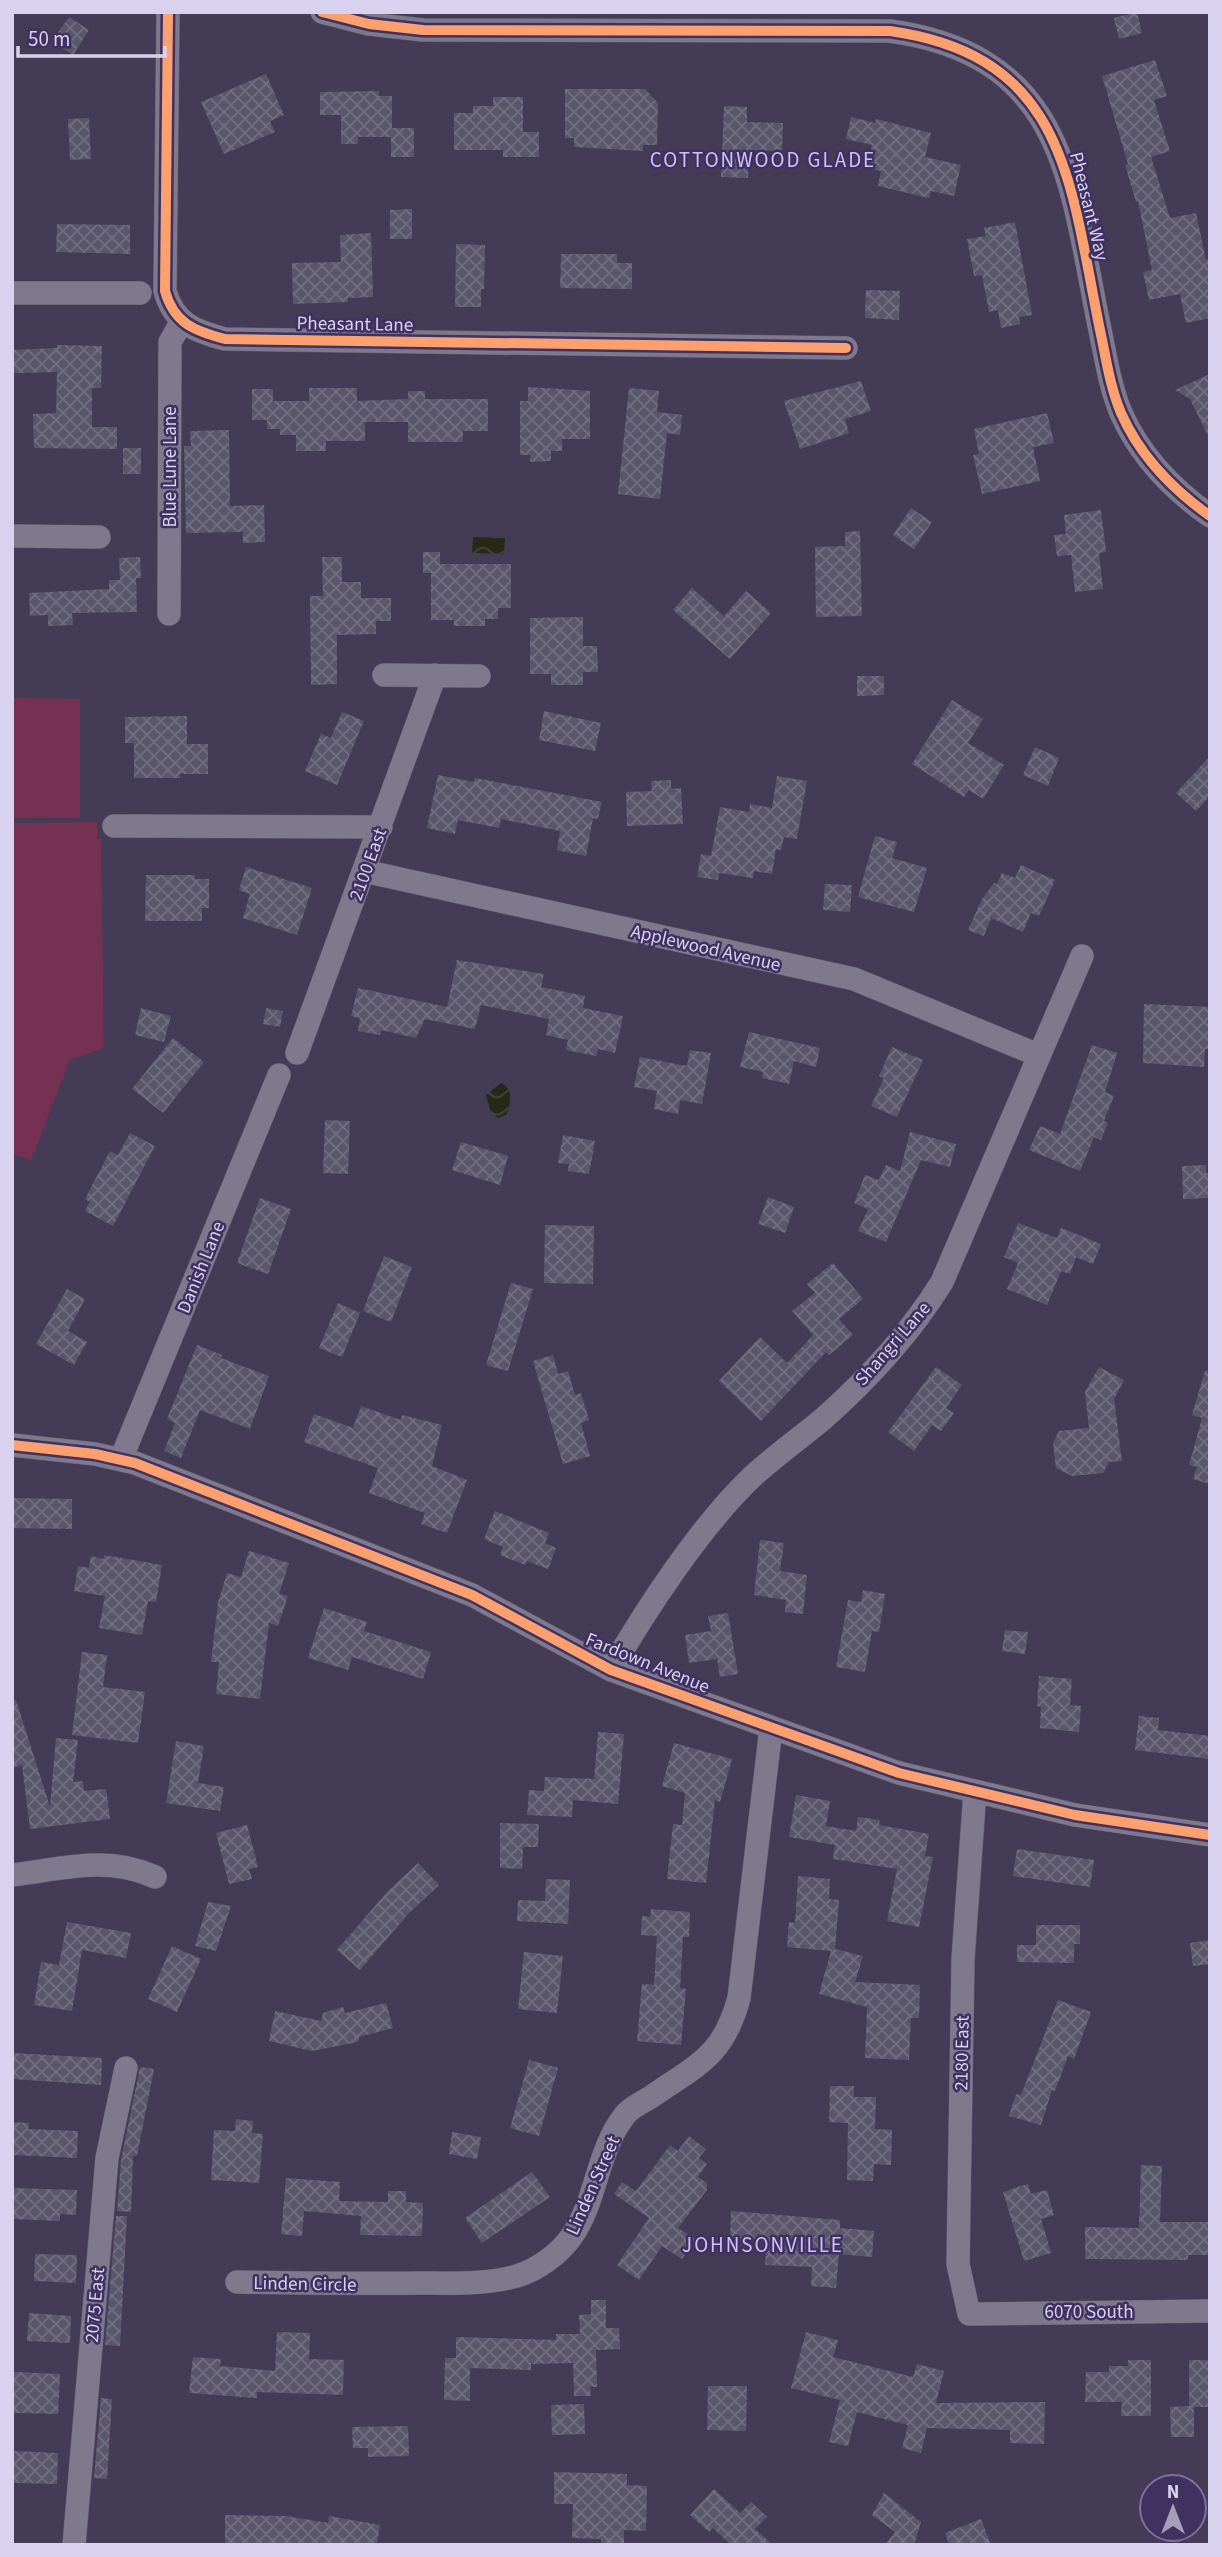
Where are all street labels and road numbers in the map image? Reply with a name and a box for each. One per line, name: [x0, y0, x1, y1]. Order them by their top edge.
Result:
street label: Pheasant Way: [1062, 149, 1115, 264]
street label: Pheasant Lane: [296, 310, 414, 339]
street label: Blue Lune Lane: [157, 406, 184, 528]
street label: 2100 East: [343, 824, 394, 904]
street label: Applewood Avenue: [628, 918, 783, 979]
street label: Danish Lane: [171, 1218, 232, 1318]
street label: Shangri Lane: [849, 1296, 937, 1392]
street label: Fardown Avenue: [581, 1626, 714, 1701]
street label: 2180 East: [948, 2015, 977, 2091]
street label: Linden Street: [559, 2131, 628, 2240]
street label: 2075 East: [79, 2266, 112, 2344]
street label: Linden Circle: [253, 2270, 357, 2299]
street label: 6070 South: [1044, 2299, 1134, 2326]

